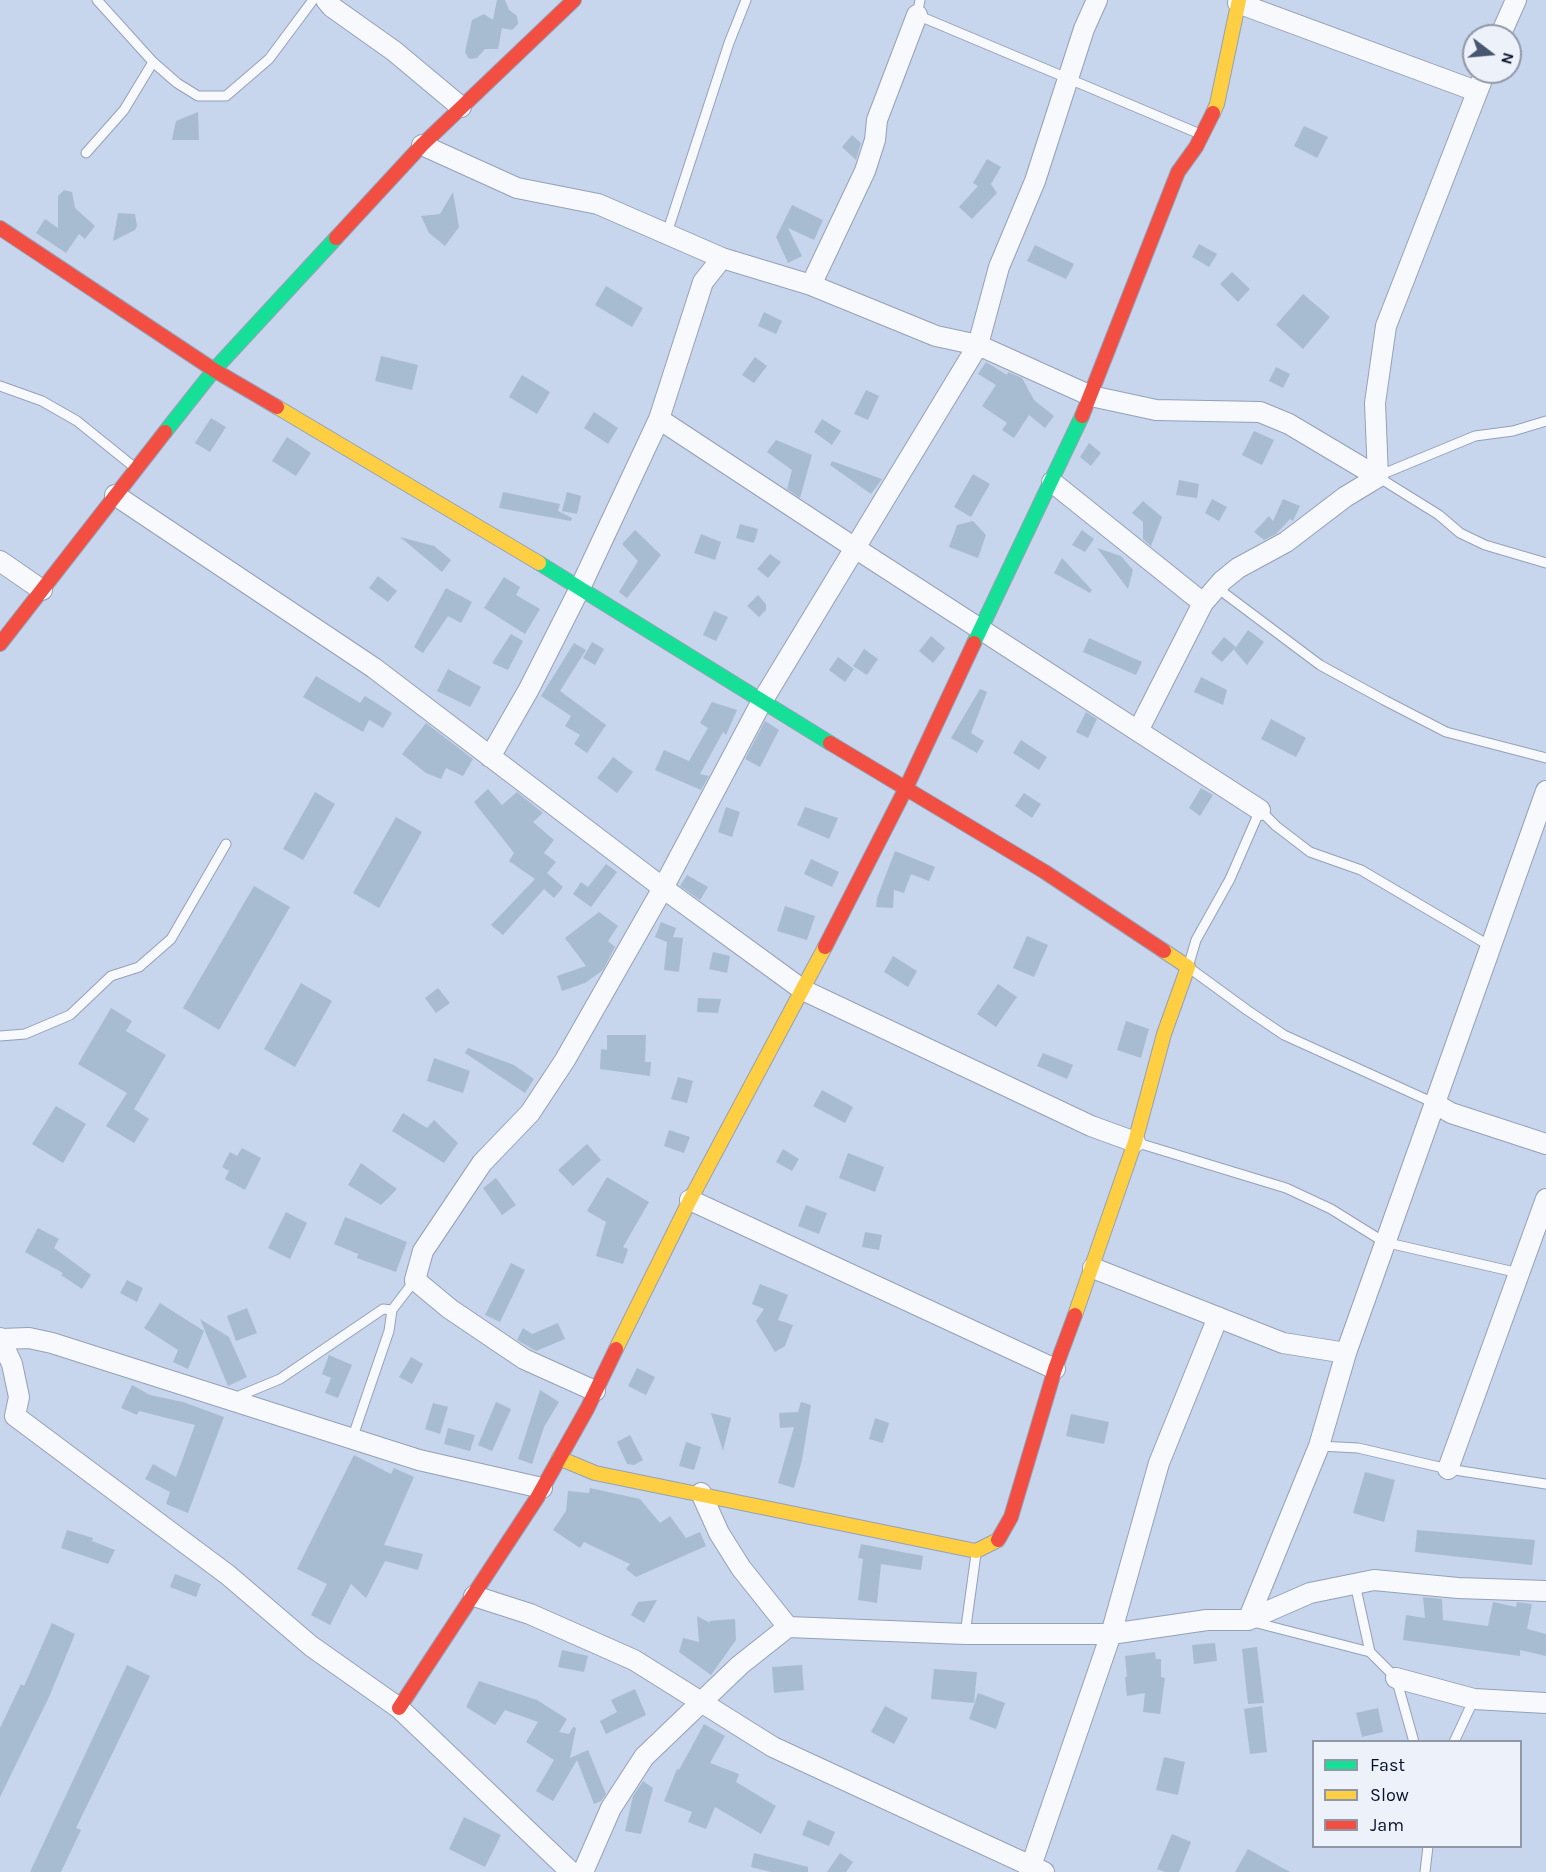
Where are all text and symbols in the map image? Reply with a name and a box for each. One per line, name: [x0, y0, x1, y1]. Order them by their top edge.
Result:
north arrow: [1462, 24, 1522, 84]
text: N: [1497, 50, 1519, 67]
legend: [1312, 1740, 1522, 1848]
text: Fast: [1370, 1754, 1405, 1776]
text: Slow: [1370, 1784, 1409, 1806]
text: Jam: [1370, 1814, 1404, 1836]

